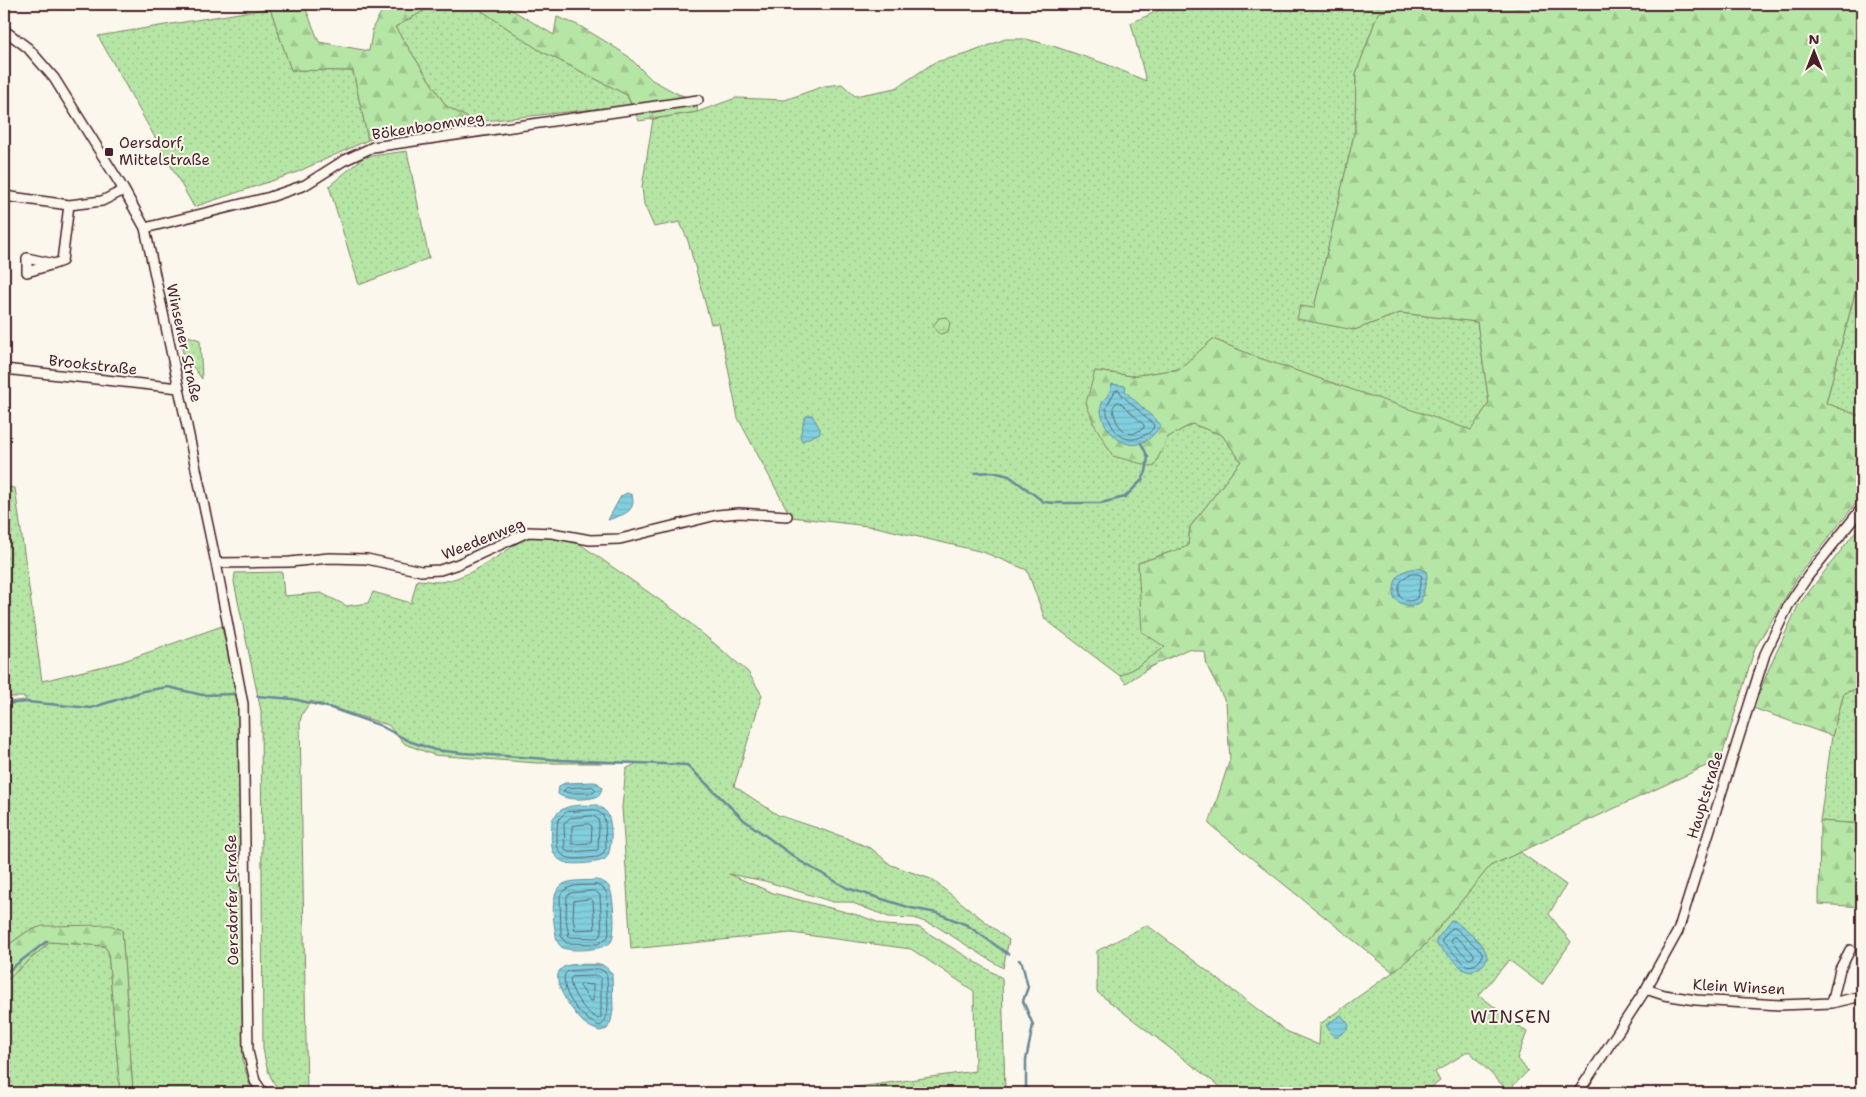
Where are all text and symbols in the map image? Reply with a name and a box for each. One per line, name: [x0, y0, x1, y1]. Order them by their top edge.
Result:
north arrow: [1788, 28, 1838, 78]
text: N: [1808, 30, 1820, 48]
street label: Bökenboomweg: [370, 107, 486, 145]
place label: Oersdorf, Mittelstraße: [119, 133, 210, 170]
marker: Oersdorf, Mittelstraße: [103, 146, 115, 158]
street label: Winsener Straße: [162, 282, 206, 404]
street label: Brookstraße: [48, 350, 138, 380]
street label: Weedenweg: [439, 513, 527, 565]
street label: Hauptstraße: [1682, 749, 1728, 841]
street label: Oersdorfer Straße: [221, 834, 243, 966]
street label: Klein Winsen: [1692, 975, 1786, 999]
district label: WINSEN: [1470, 1005, 1552, 1029]

